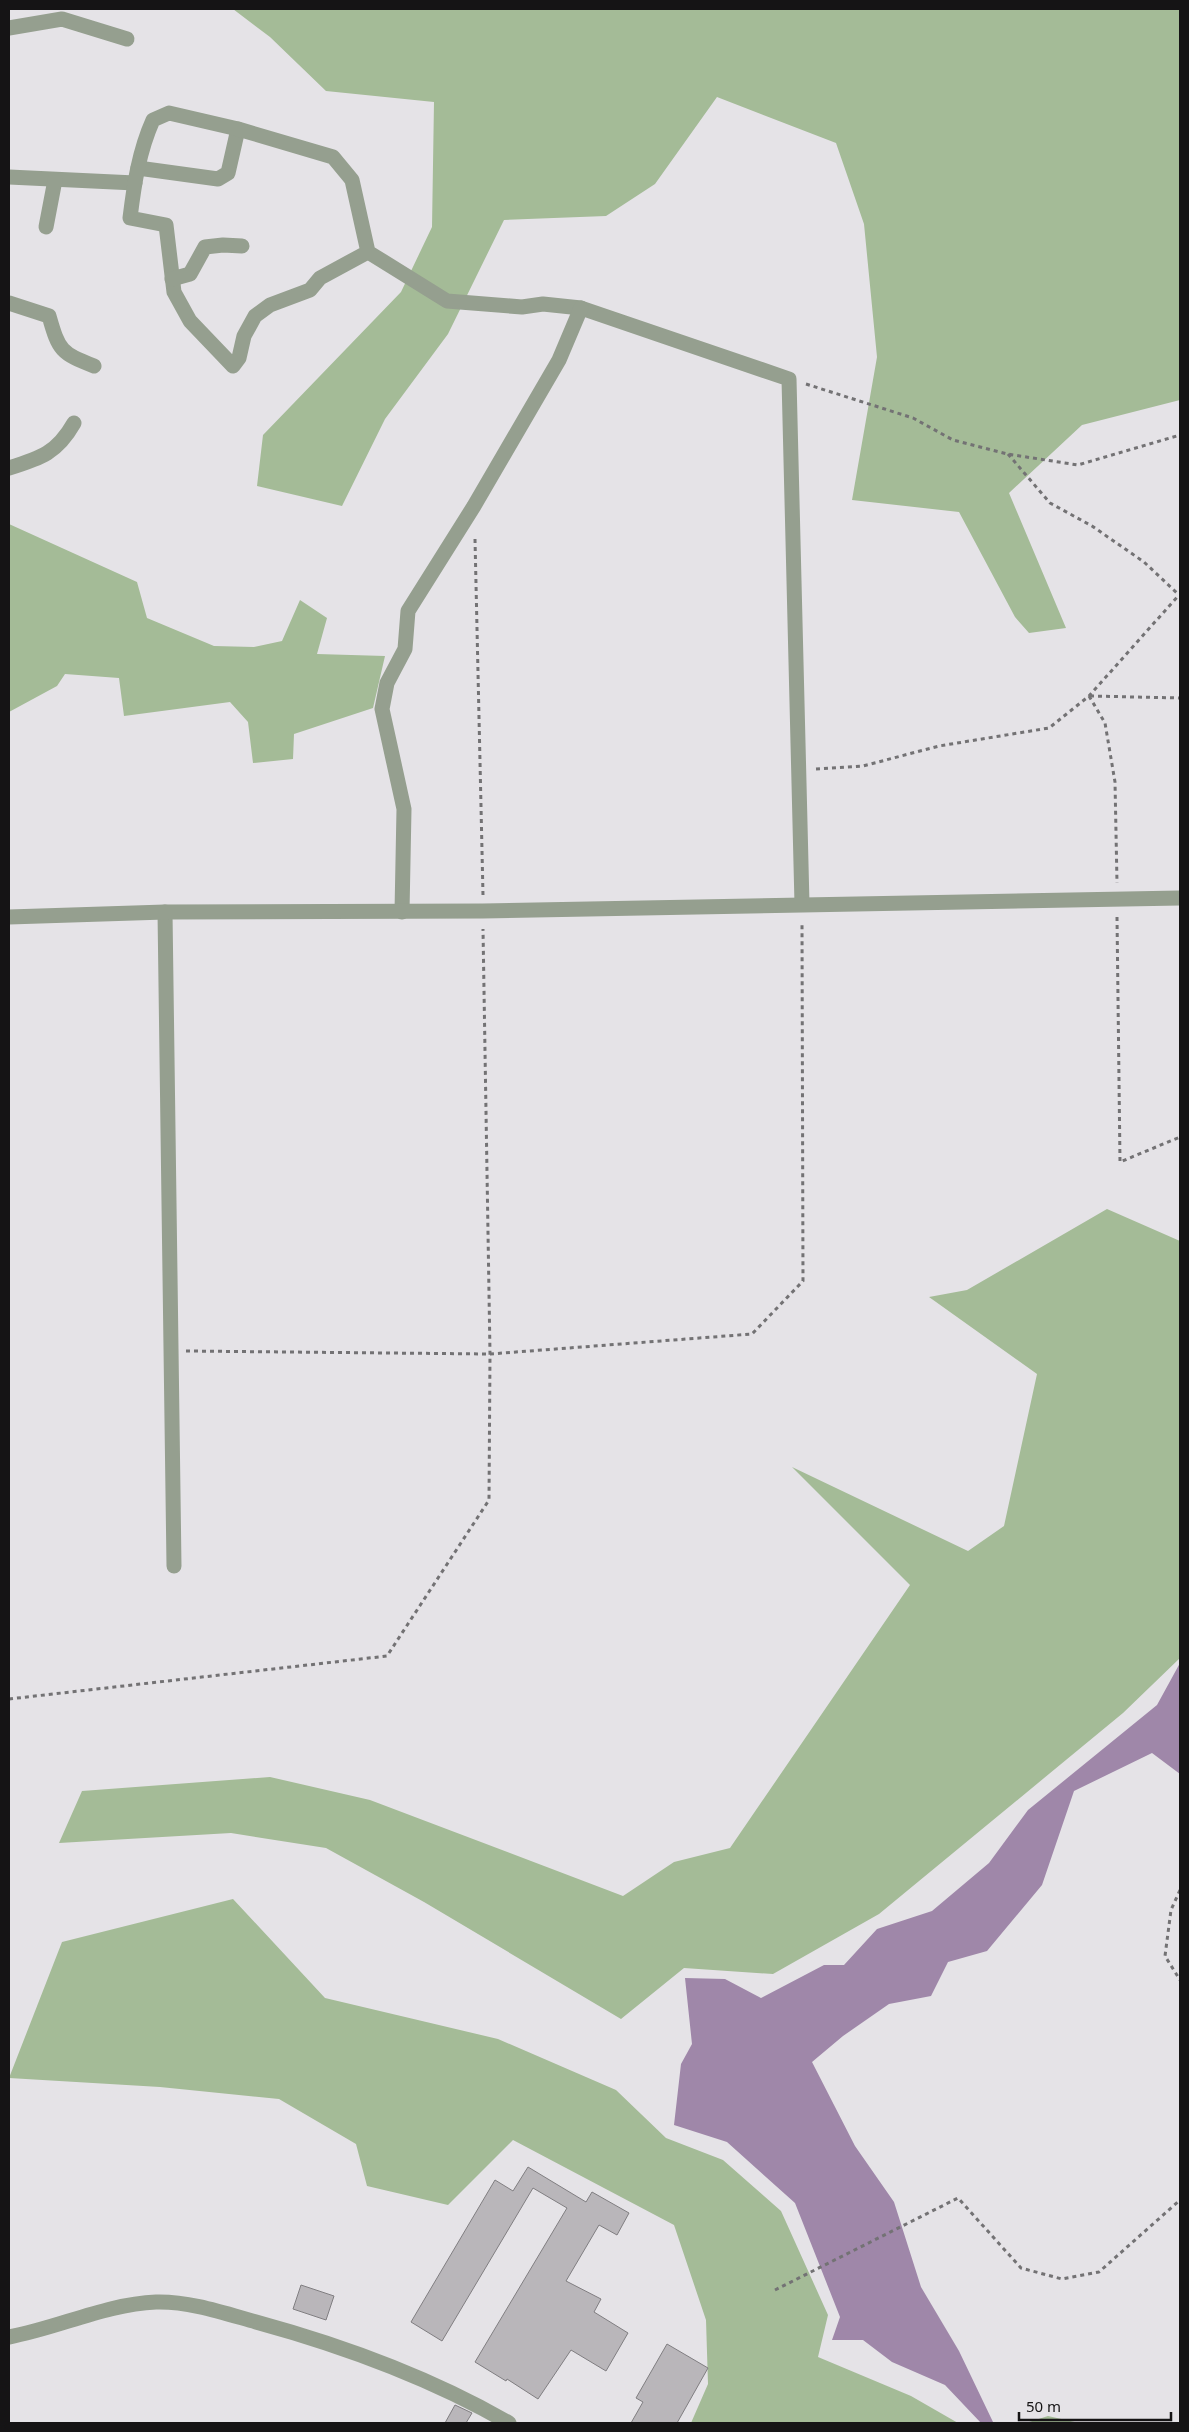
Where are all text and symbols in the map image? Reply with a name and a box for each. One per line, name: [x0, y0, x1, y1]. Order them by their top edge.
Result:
scale bar: [1019, 2390, 1172, 2422]
text: 50 m: [1026, 2396, 1061, 2416]

